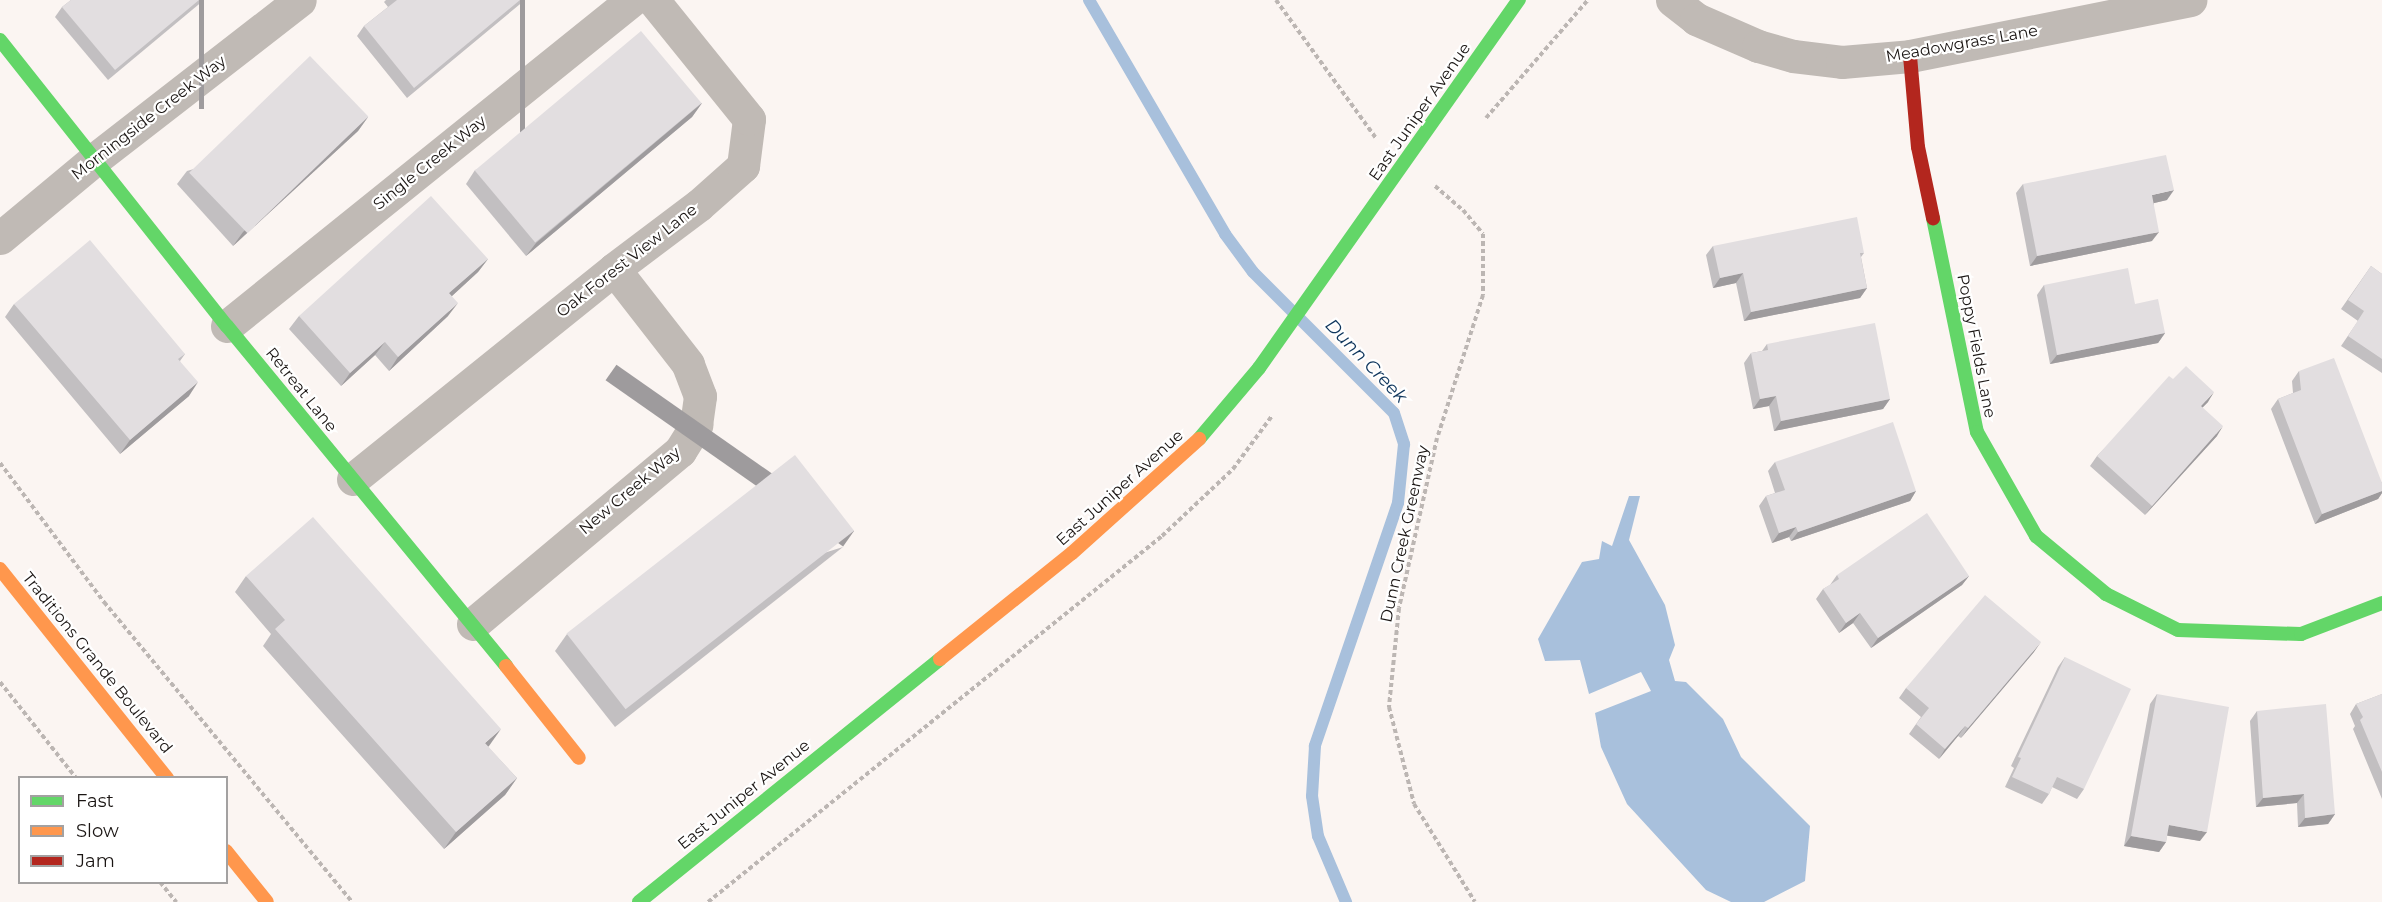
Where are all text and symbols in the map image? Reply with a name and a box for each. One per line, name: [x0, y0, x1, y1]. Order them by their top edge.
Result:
street label: Meadowgrass Lane: [1885, 21, 2039, 67]
street label: East Juniper Avenue: [1365, 39, 1475, 185]
street label: Morningside Creek Way: [68, 52, 230, 184]
street label: Single Creek Way: [370, 112, 490, 214]
street label: Oak Forest View Lane: [553, 200, 701, 322]
street label: Poppy Fields Lane: [1953, 272, 1999, 420]
water label: Dunn Creek: [1321, 315, 1411, 407]
street label: Retreat Lane: [261, 344, 341, 436]
street label: East Juniper Avenue: [1053, 426, 1187, 550]
street label: New Creek Way: [576, 443, 684, 539]
street label: Dunn Creek Greenway: [1377, 444, 1433, 624]
street label: Traditions Grande Boulevard: [18, 569, 176, 757]
street label: East Juniper Avenue: [674, 736, 814, 854]
legend: [18, 776, 228, 884]
text: Fast: [76, 790, 114, 812]
text: Slow: [76, 820, 119, 842]
text: Jam: [76, 850, 115, 872]

